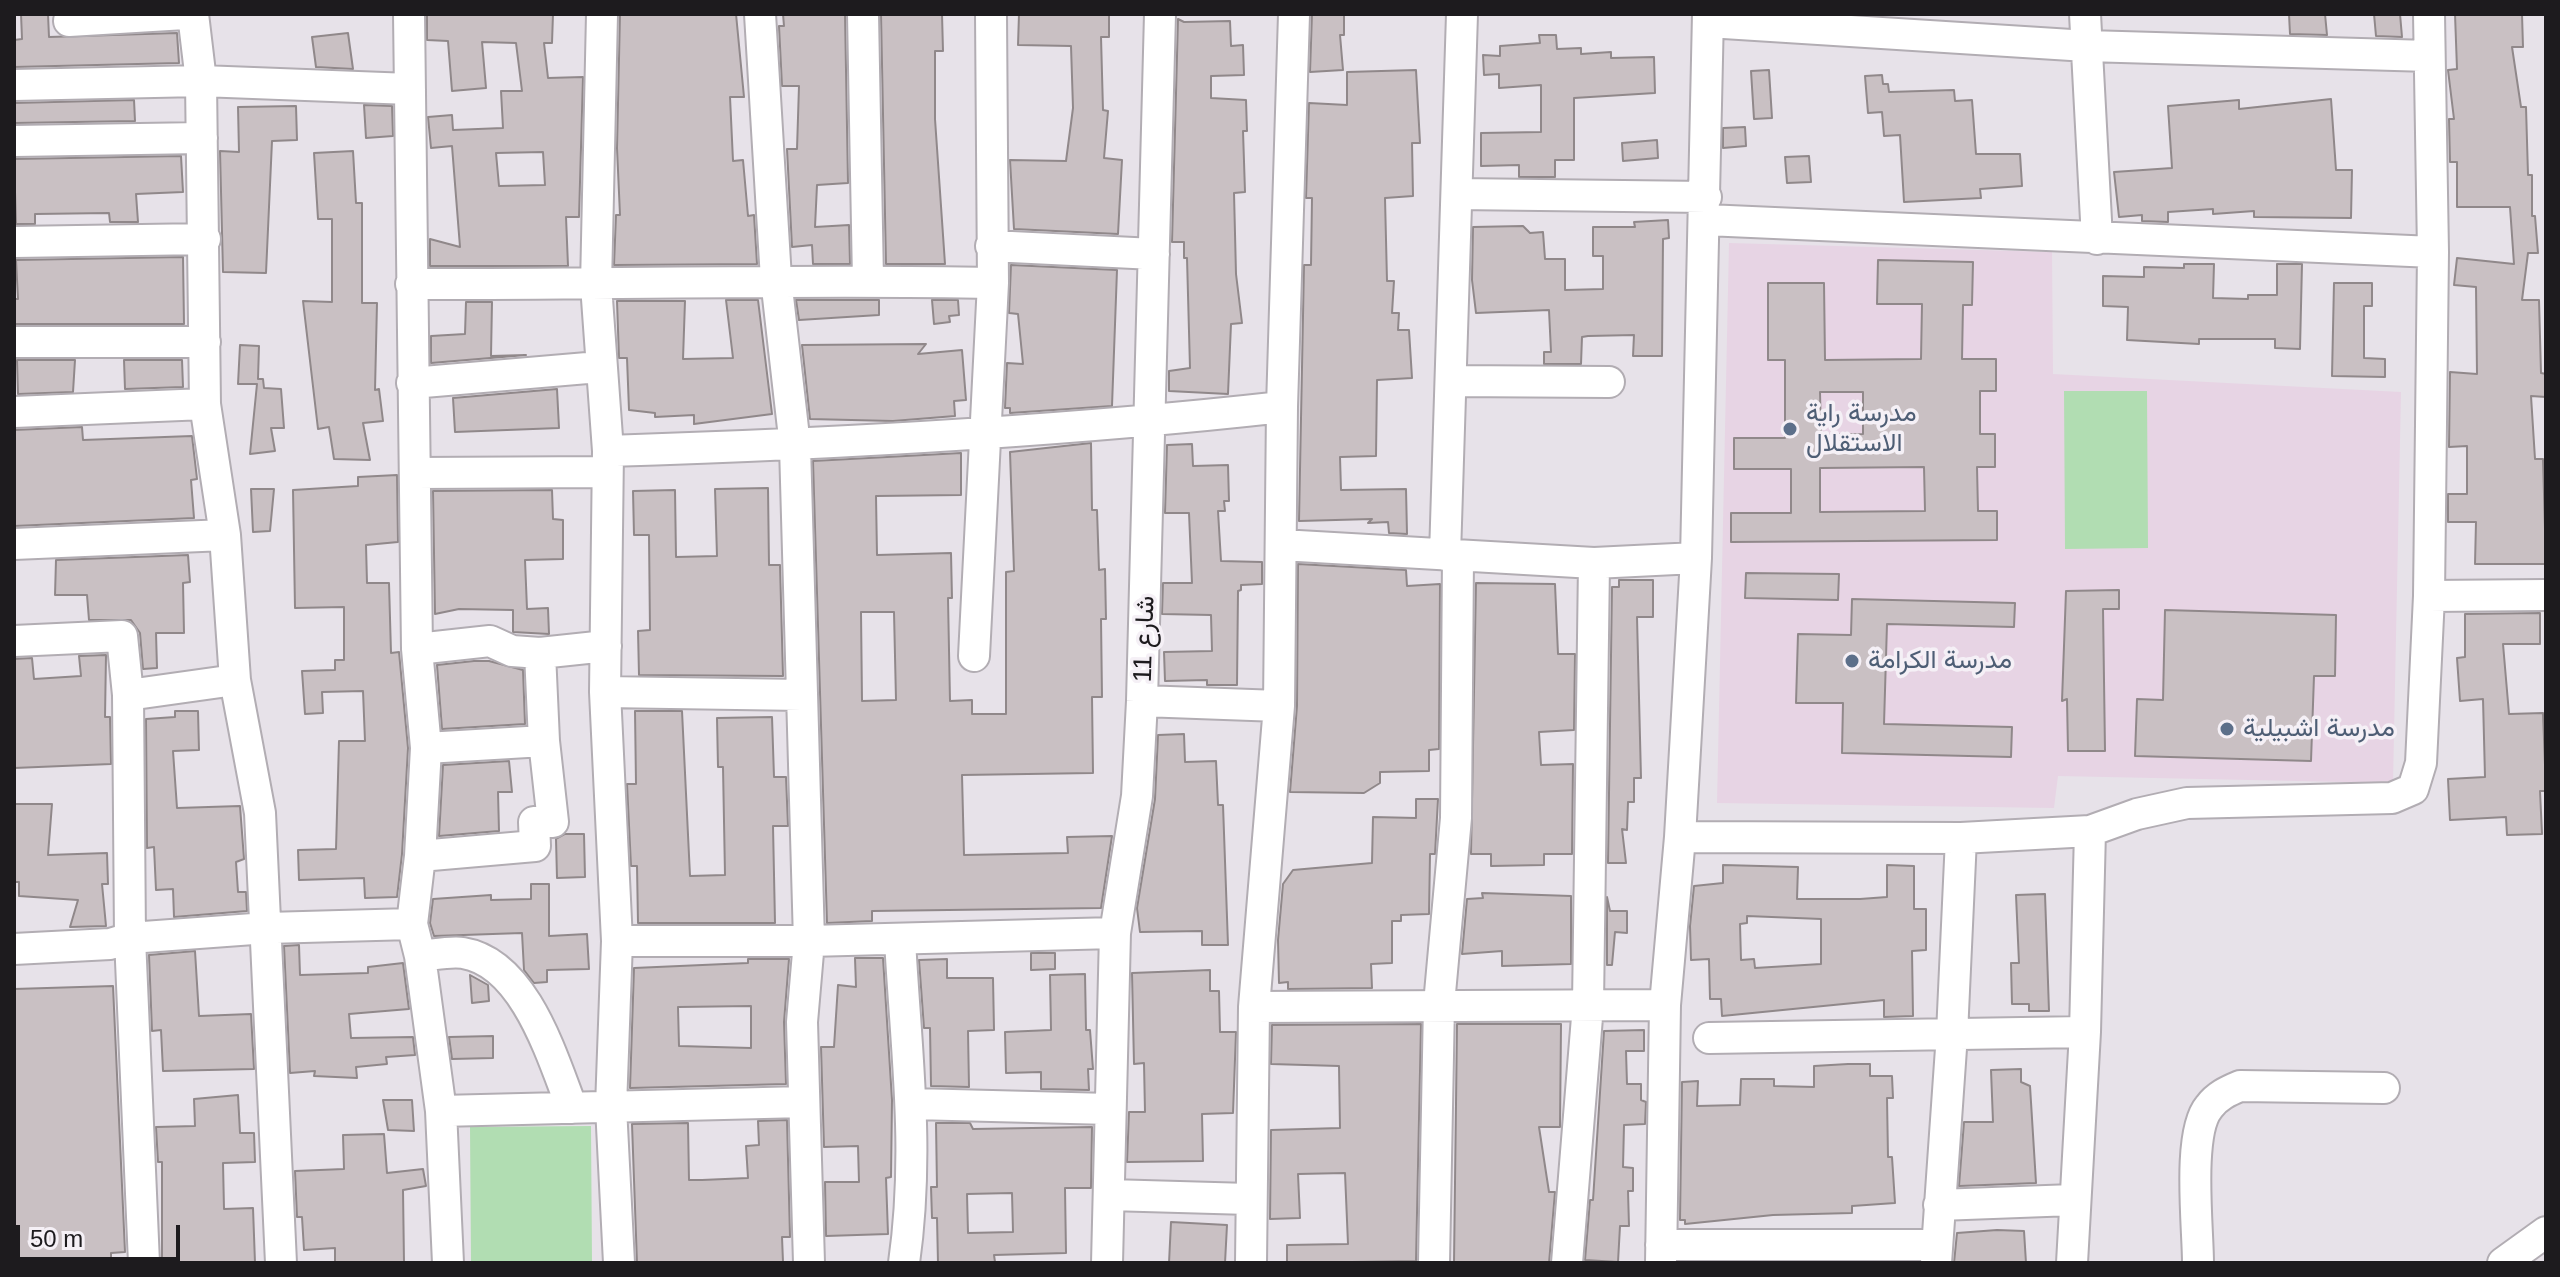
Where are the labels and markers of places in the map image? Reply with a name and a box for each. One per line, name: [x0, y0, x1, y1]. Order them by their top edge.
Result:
place label: مدرسة راية الاستقلال: [1806, 398, 1916, 460]
marker: مدرسة راية الاستقلال: [1781, 420, 1799, 438]
place label: مدرسة الكرامة: [1868, 645, 2012, 677]
marker: مدرسة الكرامة: [1843, 652, 1861, 670]
place label: مدرسة اشبيلية: [2243, 713, 2395, 745]
marker: مدرسة اشبيلية: [2218, 720, 2236, 738]

